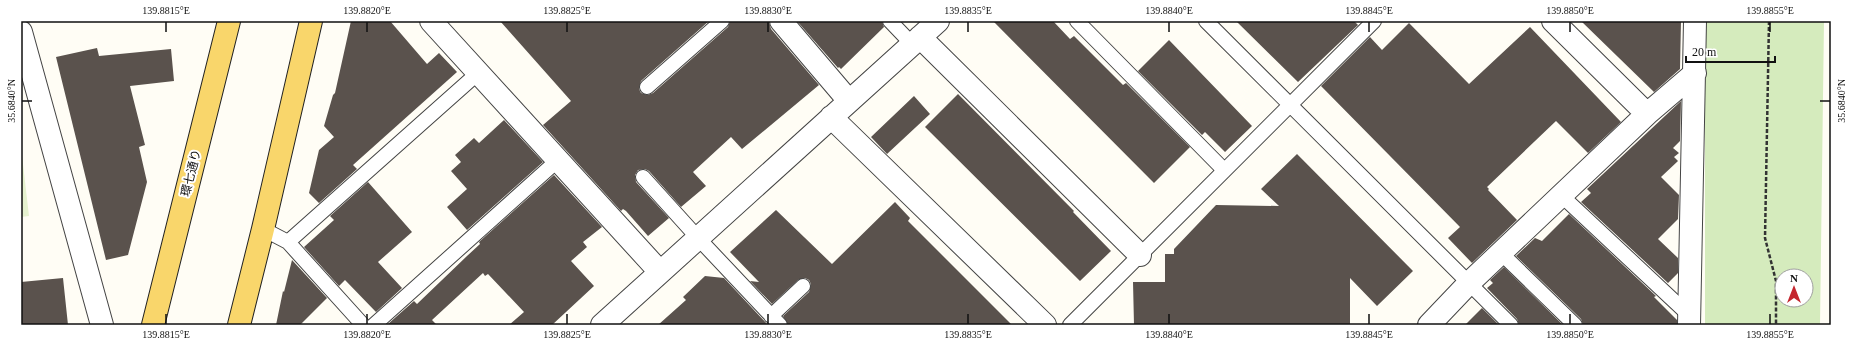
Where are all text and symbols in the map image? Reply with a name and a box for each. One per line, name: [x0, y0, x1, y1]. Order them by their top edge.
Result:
text: 139.8815°E: [142, 5, 190, 16]
text: 139.8820°E: [343, 5, 391, 16]
text: 139.8825°E: [543, 5, 591, 16]
text: 139.8830°E: [744, 5, 792, 16]
text: 139.8835°E: [944, 5, 992, 16]
text: 139.8840°E: [1145, 5, 1193, 16]
text: 139.8845°E: [1345, 5, 1393, 16]
text: 139.8850°E: [1546, 5, 1594, 16]
text: 139.8855°E: [1746, 5, 1794, 16]
scale bar: [1686, 38, 1775, 64]
text: 20 m: [1692, 45, 1717, 59]
text: 35.6840°N: [6, 79, 17, 123]
text: 35.6840°N: [1836, 79, 1847, 123]
street label: 環七通り: [178, 148, 204, 198]
north arrow: [1774, 268, 1814, 308]
text: N: [1790, 272, 1798, 284]
text: 139.8815°E: [142, 329, 190, 340]
text: 139.8820°E: [343, 329, 391, 340]
text: 139.8825°E: [543, 329, 591, 340]
text: 139.8830°E: [744, 329, 792, 340]
text: 139.8835°E: [944, 329, 992, 340]
text: 139.8840°E: [1145, 329, 1193, 340]
text: 139.8845°E: [1345, 329, 1393, 340]
text: 139.8850°E: [1546, 329, 1594, 340]
text: 139.8855°E: [1746, 329, 1794, 340]

